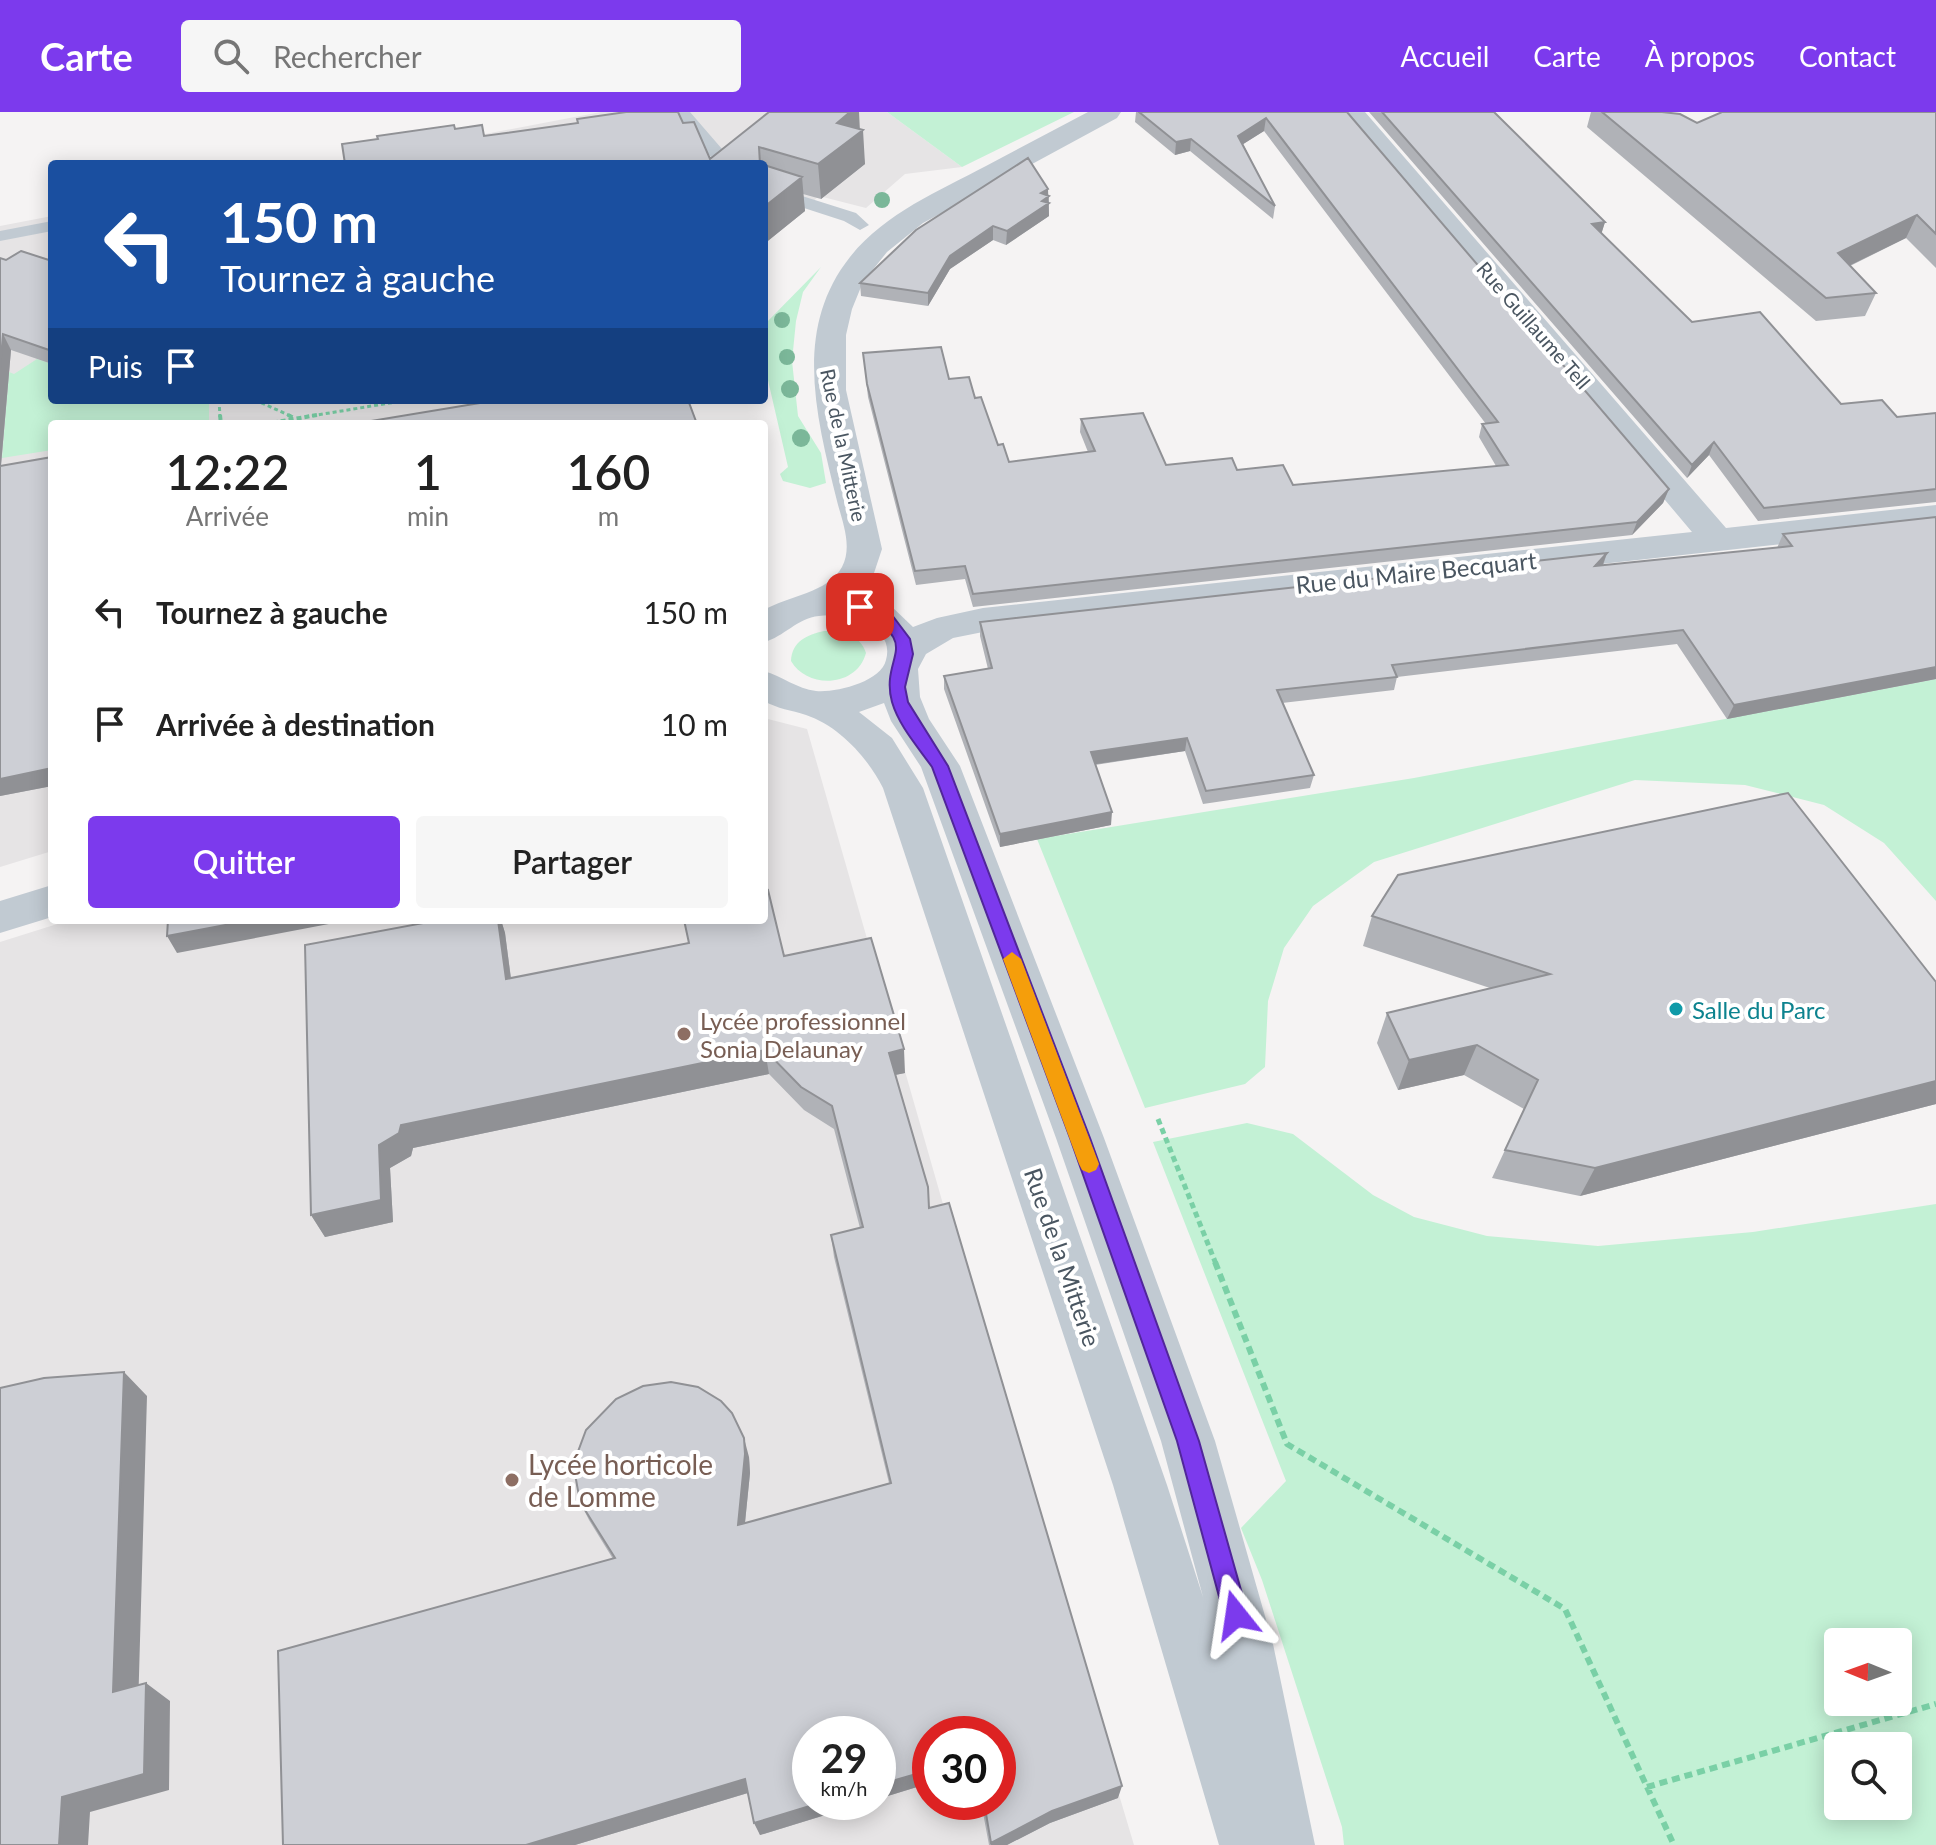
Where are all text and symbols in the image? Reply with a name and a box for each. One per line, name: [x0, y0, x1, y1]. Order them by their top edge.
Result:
search box: [181, 20, 741, 92]
text: Carte: [40, 33, 133, 79]
icon: search: [209, 34, 253, 78]
text: Rechercher: [273, 38, 422, 74]
text: Accueil: [1400, 39, 1489, 73]
text: Carte: [1533, 39, 1601, 73]
text: À propos: [1645, 39, 1755, 73]
text: Contact: [1799, 39, 1896, 73]
text: 150 m: [220, 188, 378, 255]
icon: left: [88, 192, 192, 296]
text: Tournez à gauche: [220, 256, 495, 300]
street label: Rue Guillaume Tell: [1472, 256, 1596, 394]
icon: arrive: [159, 344, 203, 388]
text: Puis: [88, 348, 143, 384]
street label: Rue de la Mitterie: [816, 366, 872, 524]
text: 12:22: [166, 443, 289, 500]
text: 1: [414, 443, 442, 500]
text: 160: [567, 443, 650, 500]
text: Arrivée: [186, 500, 269, 532]
text: min: [407, 500, 449, 532]
text: m: [598, 500, 619, 532]
street label: Rue du Maire Becquart: [1294, 545, 1538, 599]
pin: [826, 573, 894, 641]
icon: arrive: [838, 585, 882, 629]
icon: left: [88, 590, 132, 634]
text: Tournez à gauche: [156, 594, 388, 630]
text: 150 m: [643, 594, 728, 630]
icon: arrive: [88, 702, 132, 746]
text: Arrivée à destination: [156, 706, 435, 742]
text: 10 m: [661, 706, 728, 742]
button: Quitter: [88, 816, 400, 908]
button: Partager: [416, 816, 728, 908]
place label: Salle du Parc: [1692, 995, 1826, 1024]
marker: Salle du Parc: [1667, 1000, 1685, 1018]
place label: Lycée professionnel Sonia Delaunay: [700, 1006, 906, 1063]
marker: Lycée professionnel Sonia Delaunay: [675, 1025, 693, 1043]
street label: Rue de la Mitterie: [1019, 1164, 1107, 1350]
place label: Lycée horticole de Lomme: [528, 1447, 713, 1513]
marker: Lycée horticole de Lomme: [503, 1471, 521, 1489]
position arrow: [1194, 1573, 1278, 1657]
north arrow: [1824, 1628, 1912, 1716]
map controls: [1824, 1628, 1912, 1820]
speed limit sign: 30: [912, 1716, 1016, 1820]
button: search: [1824, 1732, 1912, 1820]
text: 29: [821, 1734, 867, 1782]
text: km/h: [821, 1776, 867, 1800]

